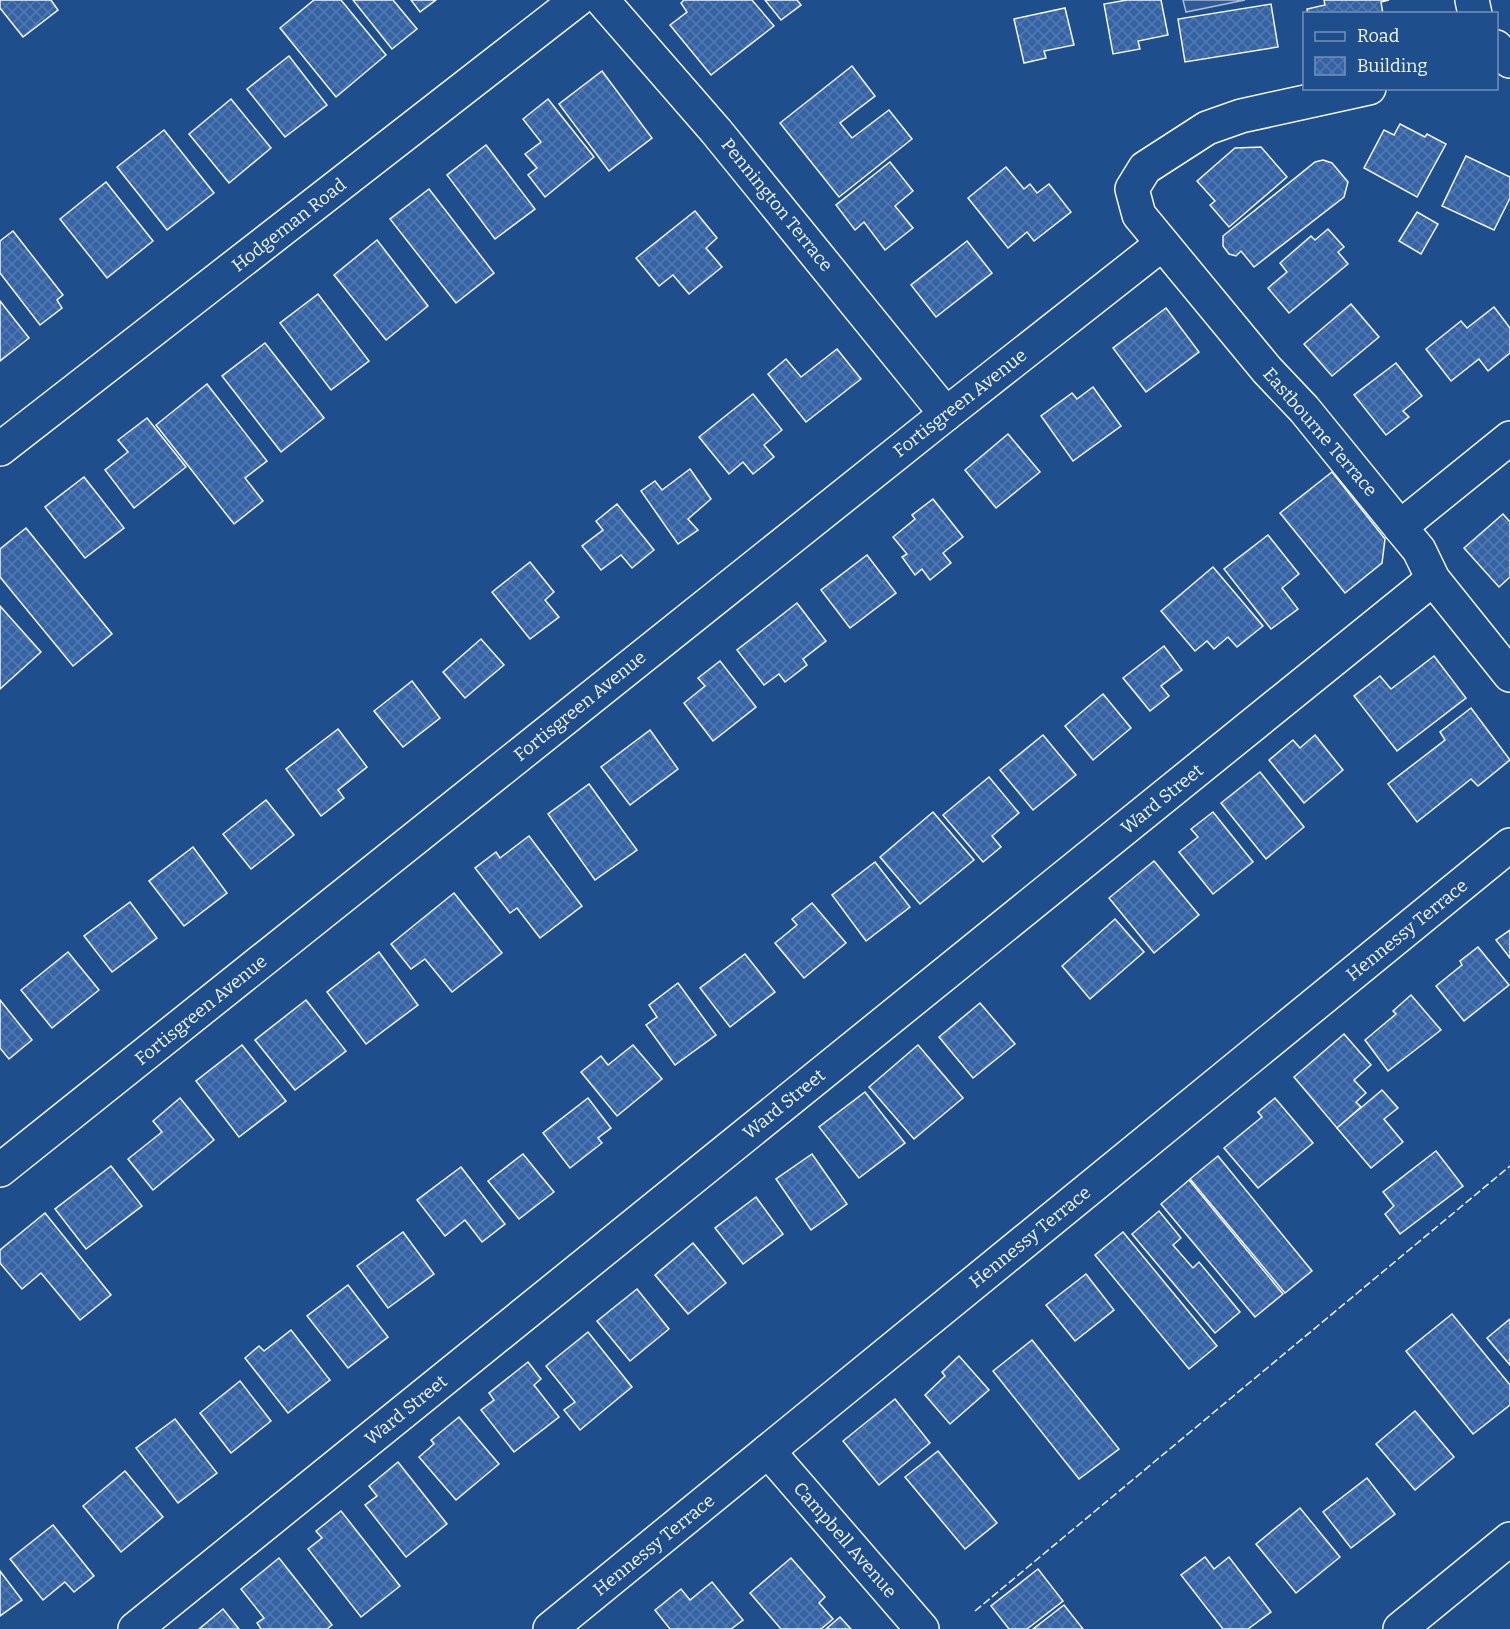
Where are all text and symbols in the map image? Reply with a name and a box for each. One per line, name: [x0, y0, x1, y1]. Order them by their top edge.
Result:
legend: [1303, 12, 1498, 90]
text: Road: [1357, 25, 1400, 47]
text: Building: [1357, 55, 1428, 77]
street label: Pennington Terrace: [717, 134, 837, 276]
street label: Hodgeman Road: [227, 173, 351, 276]
street label: Fortisgreen Avenue: [889, 344, 1031, 462]
street label: Eastbourne Terrace: [1258, 363, 1382, 501]
street label: Fortisgreen Avenue: [510, 646, 650, 766]
street label: Ward Street: [1116, 759, 1208, 839]
street label: Hennessy Terrace: [1342, 874, 1472, 986]
street label: Fortisgreen Avenue: [131, 950, 271, 1070]
street label: Ward Street: [738, 1064, 830, 1144]
street label: Hennessy Terrace: [965, 1181, 1095, 1293]
street label: Ward Street: [360, 1370, 452, 1450]
street label: Campbell Avenue: [789, 1477, 901, 1603]
street label: Hennessy Terrace: [589, 1489, 719, 1601]

